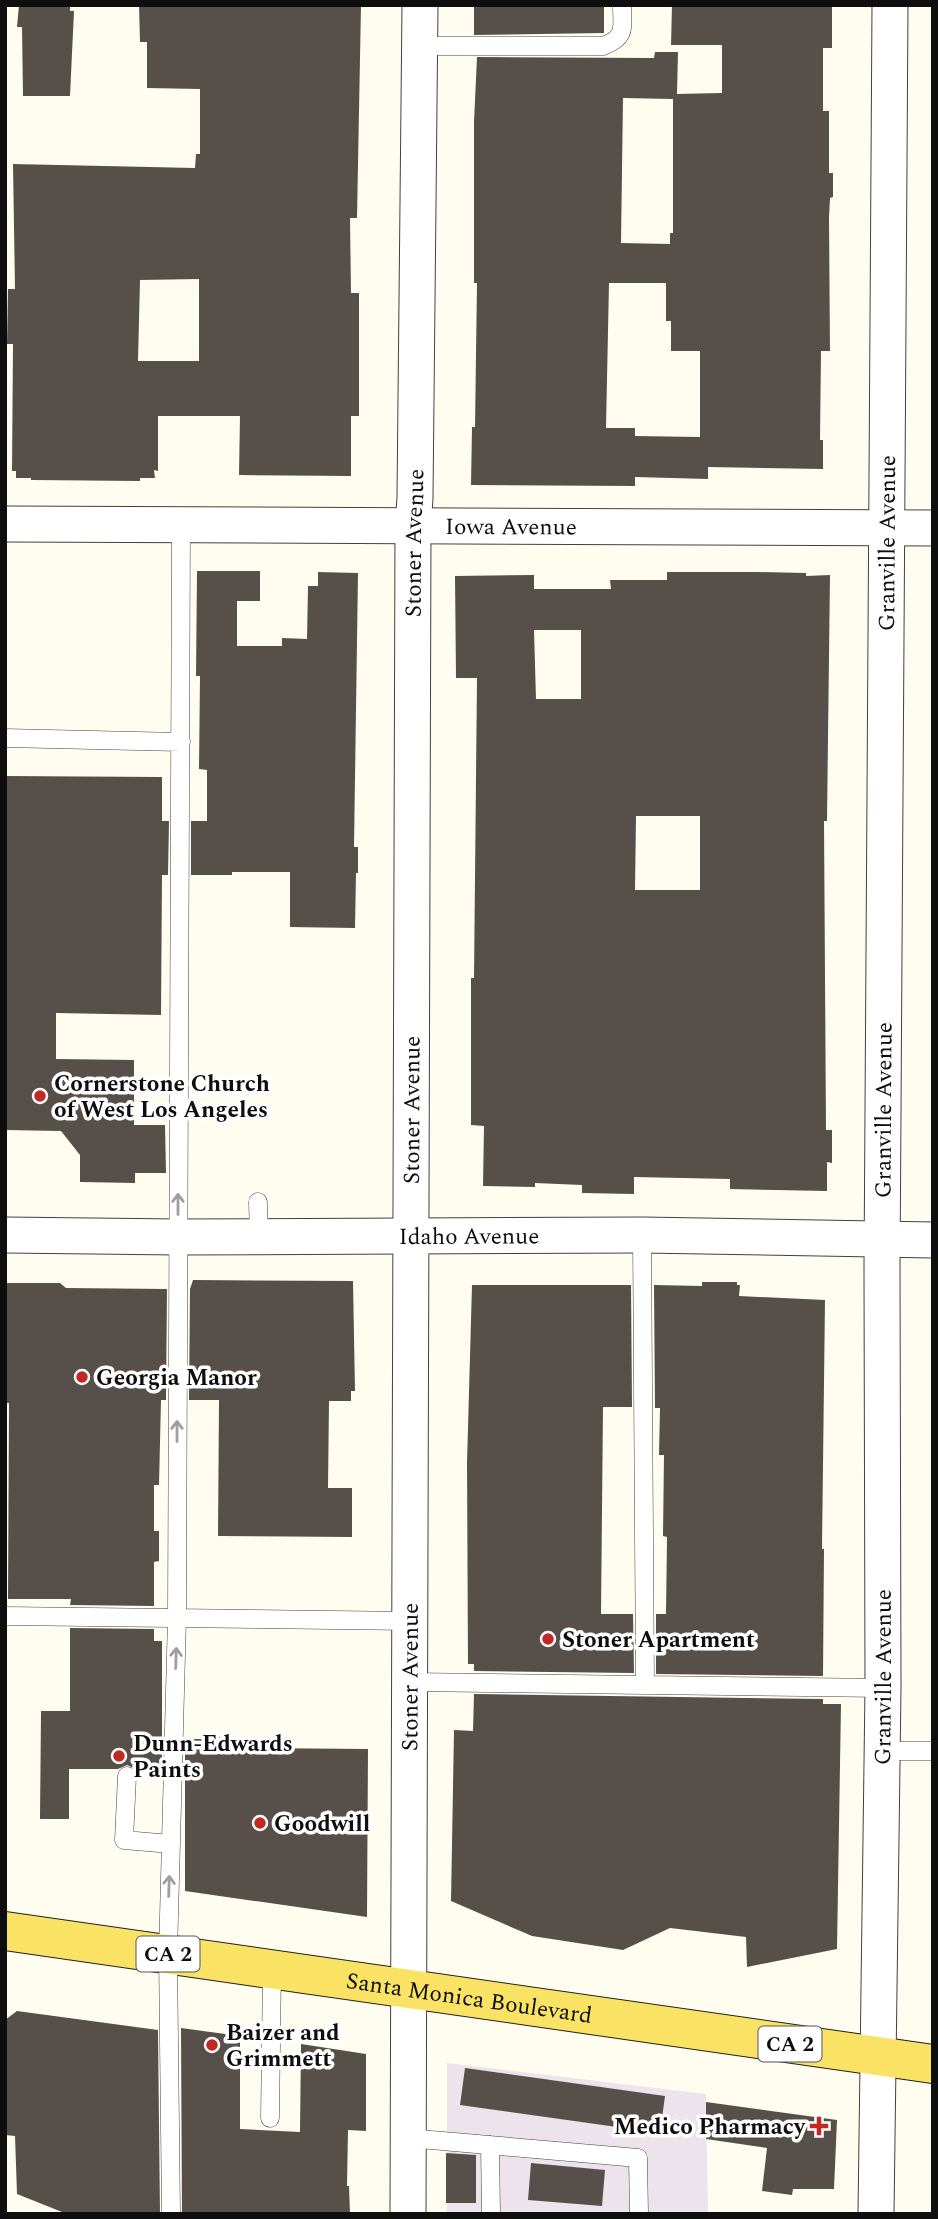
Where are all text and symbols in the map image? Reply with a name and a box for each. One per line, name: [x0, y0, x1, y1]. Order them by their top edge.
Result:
street label: Granville Avenue: [870, 455, 906, 631]
street label: Stoner Avenue: [397, 469, 434, 617]
street label: Iowa Avenue: [445, 510, 577, 545]
street label: Granville Avenue: [866, 1022, 903, 1198]
street label: Stoner Avenue: [395, 1036, 430, 1184]
place label: Cornerstone Church of West Los Angeles: [54, 1067, 270, 1128]
marker: Cornerstone Church of West Los Angeles: [32, 1088, 48, 1104]
one-way arrow: [171, 1192, 185, 1215]
street label: Idaho Avenue: [399, 1219, 539, 1255]
place label: Georgia Manor: [96, 1361, 257, 1396]
marker: Georgia Manor: [74, 1369, 90, 1385]
one-way arrow: [170, 1420, 184, 1443]
street label: Granville Avenue: [866, 1589, 902, 1765]
street label: Stoner Avenue: [393, 1603, 429, 1751]
place label: Stoner Apartment: [562, 1623, 755, 1658]
marker: Stoner Apartment: [540, 1631, 556, 1647]
one-way arrow: [169, 1647, 183, 1670]
place label: Dunn-Edwards Paints: [133, 1727, 293, 1788]
marker: Dunn-Edwards Paints: [111, 1748, 127, 1764]
place label: Goodwill: [274, 1807, 370, 1842]
marker: Goodwill: [252, 1815, 268, 1831]
one-way arrow: [163, 1875, 176, 1898]
road number: CA 2: [136, 1937, 200, 1972]
street label: Santa Monica Boulevard: [344, 1964, 595, 2034]
place label: Baizer and Grimmett: [226, 2016, 340, 2077]
road number: CA 2: [758, 2026, 822, 2062]
marker: Baizer and Grimmett: [204, 2037, 220, 2053]
place label: Medico Pharmacy: [614, 2110, 806, 2145]
marker: Medico Pharmacy: [811, 2118, 827, 2134]

